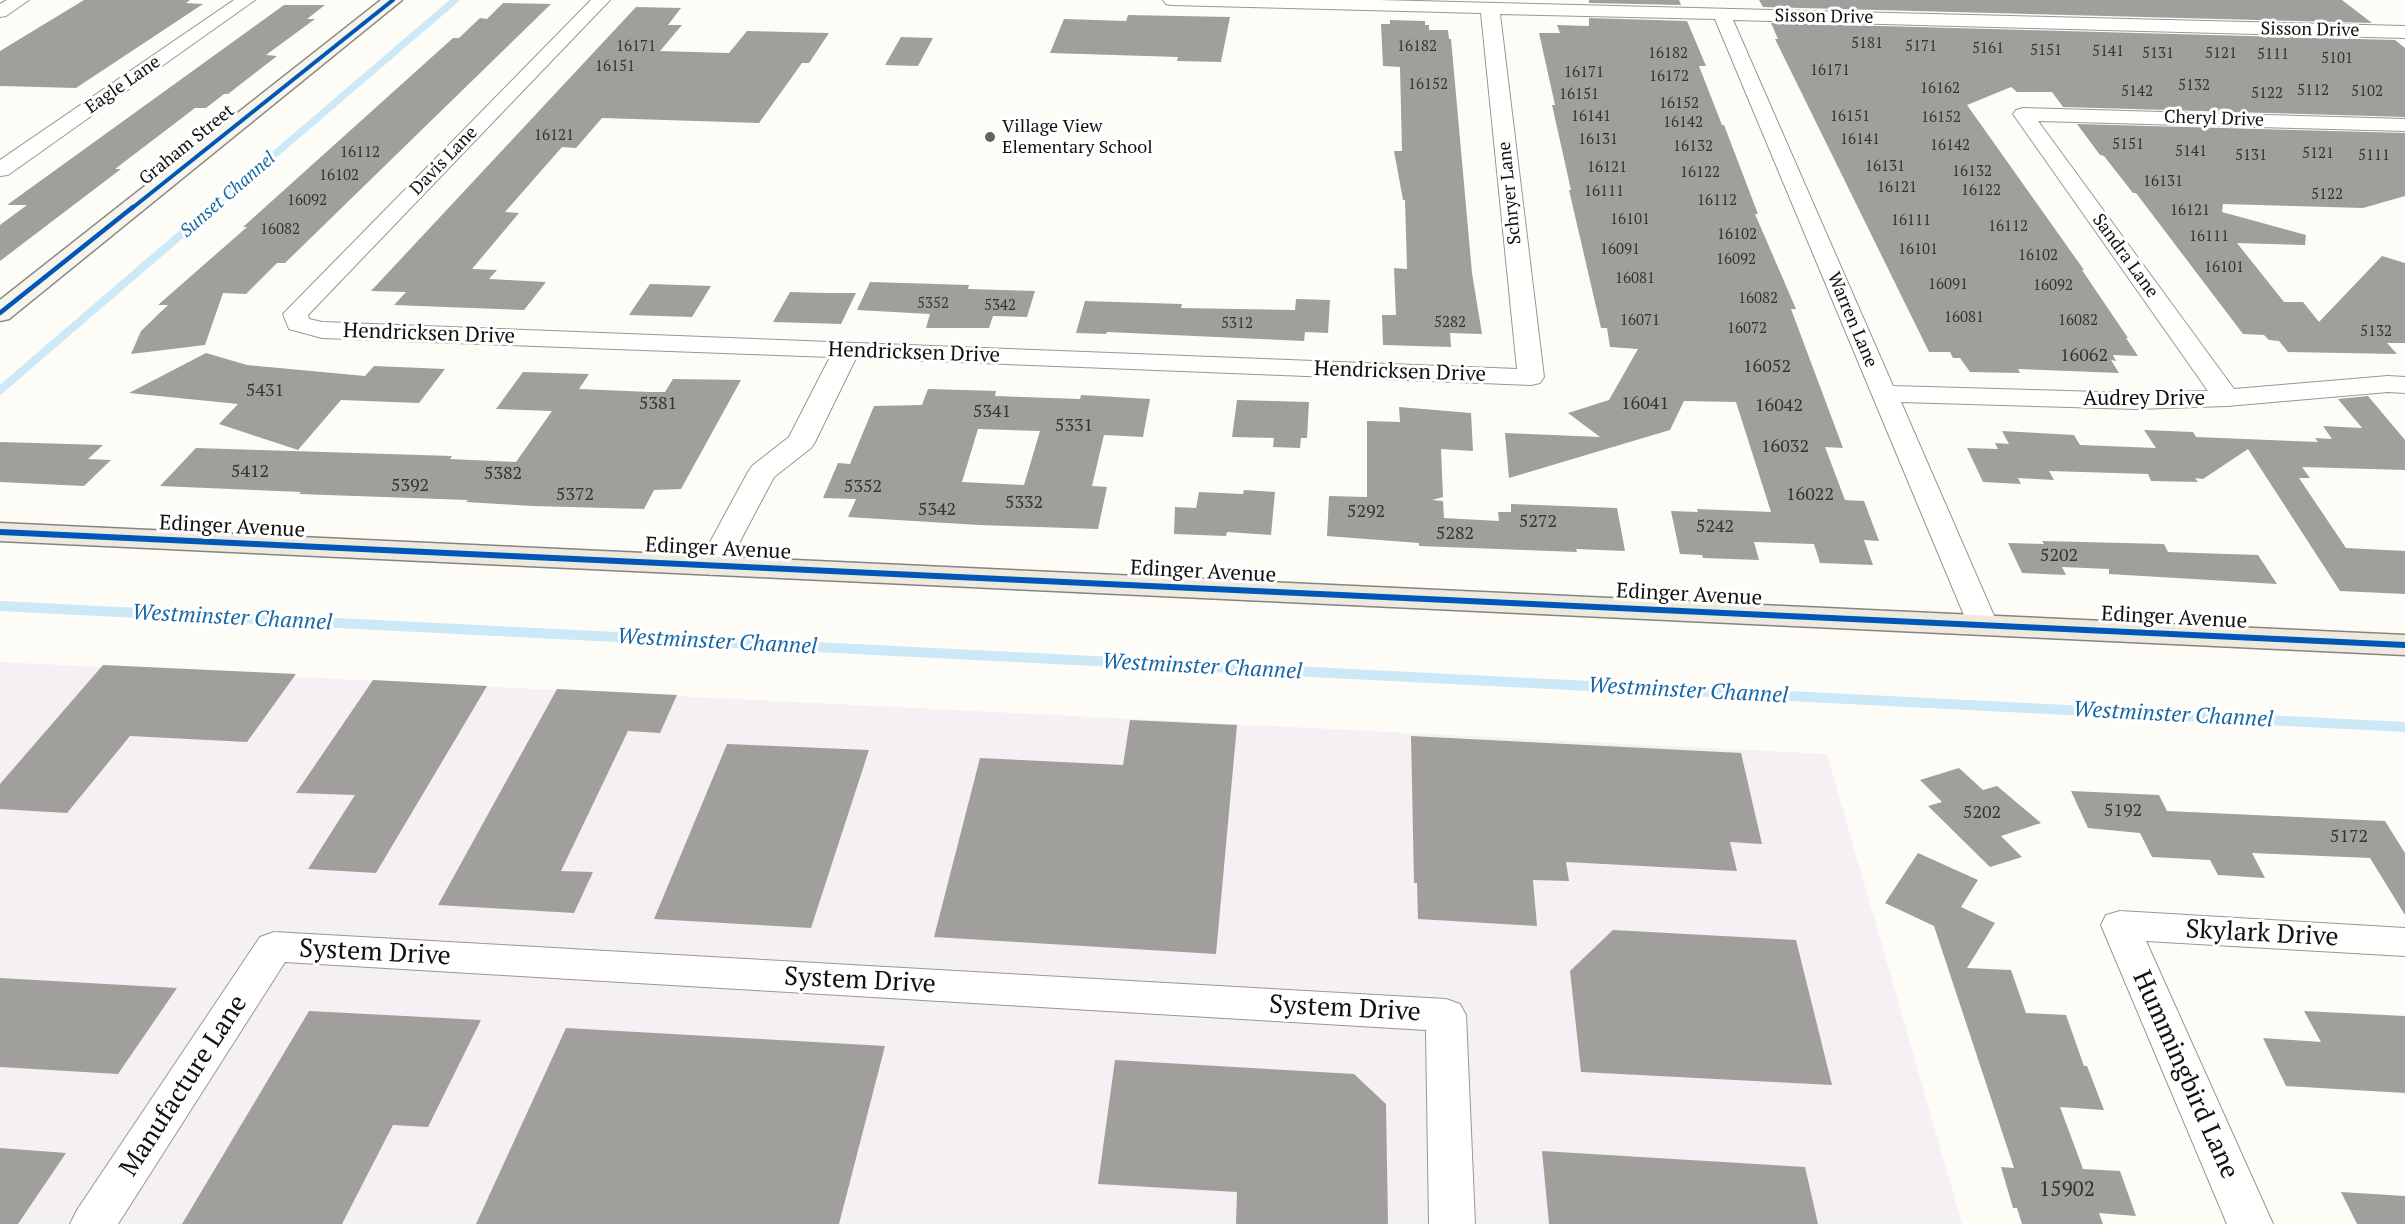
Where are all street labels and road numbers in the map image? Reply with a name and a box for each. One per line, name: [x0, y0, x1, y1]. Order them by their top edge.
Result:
street label: Sisson Drive: [1775, 5, 1873, 29]
street label: Sisson Drive: [2261, 18, 2359, 42]
street label: Eagle Lane: [81, 51, 165, 119]
street label: Graham Street: [135, 100, 239, 190]
street label: Cheryl Drive: [2164, 106, 2264, 132]
street label: Davis Lane: [406, 122, 482, 200]
street label: Schryer Lane: [1494, 140, 1526, 246]
street label: Sandra Lane: [2087, 210, 2163, 302]
street label: Warren Lane: [1822, 269, 1882, 371]
street label: Hendricksen Drive: [342, 318, 516, 350]
street label: Hendricksen Drive: [827, 337, 1001, 369]
street label: Hendricksen Drive: [1313, 356, 1487, 388]
street label: Audrey Drive: [2083, 386, 2205, 412]
street label: Edinger Avenue: [158, 511, 306, 543]
street label: Edinger Avenue: [644, 533, 792, 565]
street label: Edinger Avenue: [1129, 556, 1277, 588]
street label: Edinger Avenue: [1615, 579, 1763, 611]
street label: Edinger Avenue: [2100, 602, 2248, 634]
street label: Skylark Drive: [2185, 914, 2339, 954]
street label: System Drive: [298, 933, 452, 973]
street label: System Drive: [783, 961, 937, 1001]
street label: Hummingbird Lane: [2125, 966, 2245, 1184]
street label: Manufacture Lane: [114, 989, 254, 1183]
street label: System Drive: [1268, 989, 1422, 1029]

